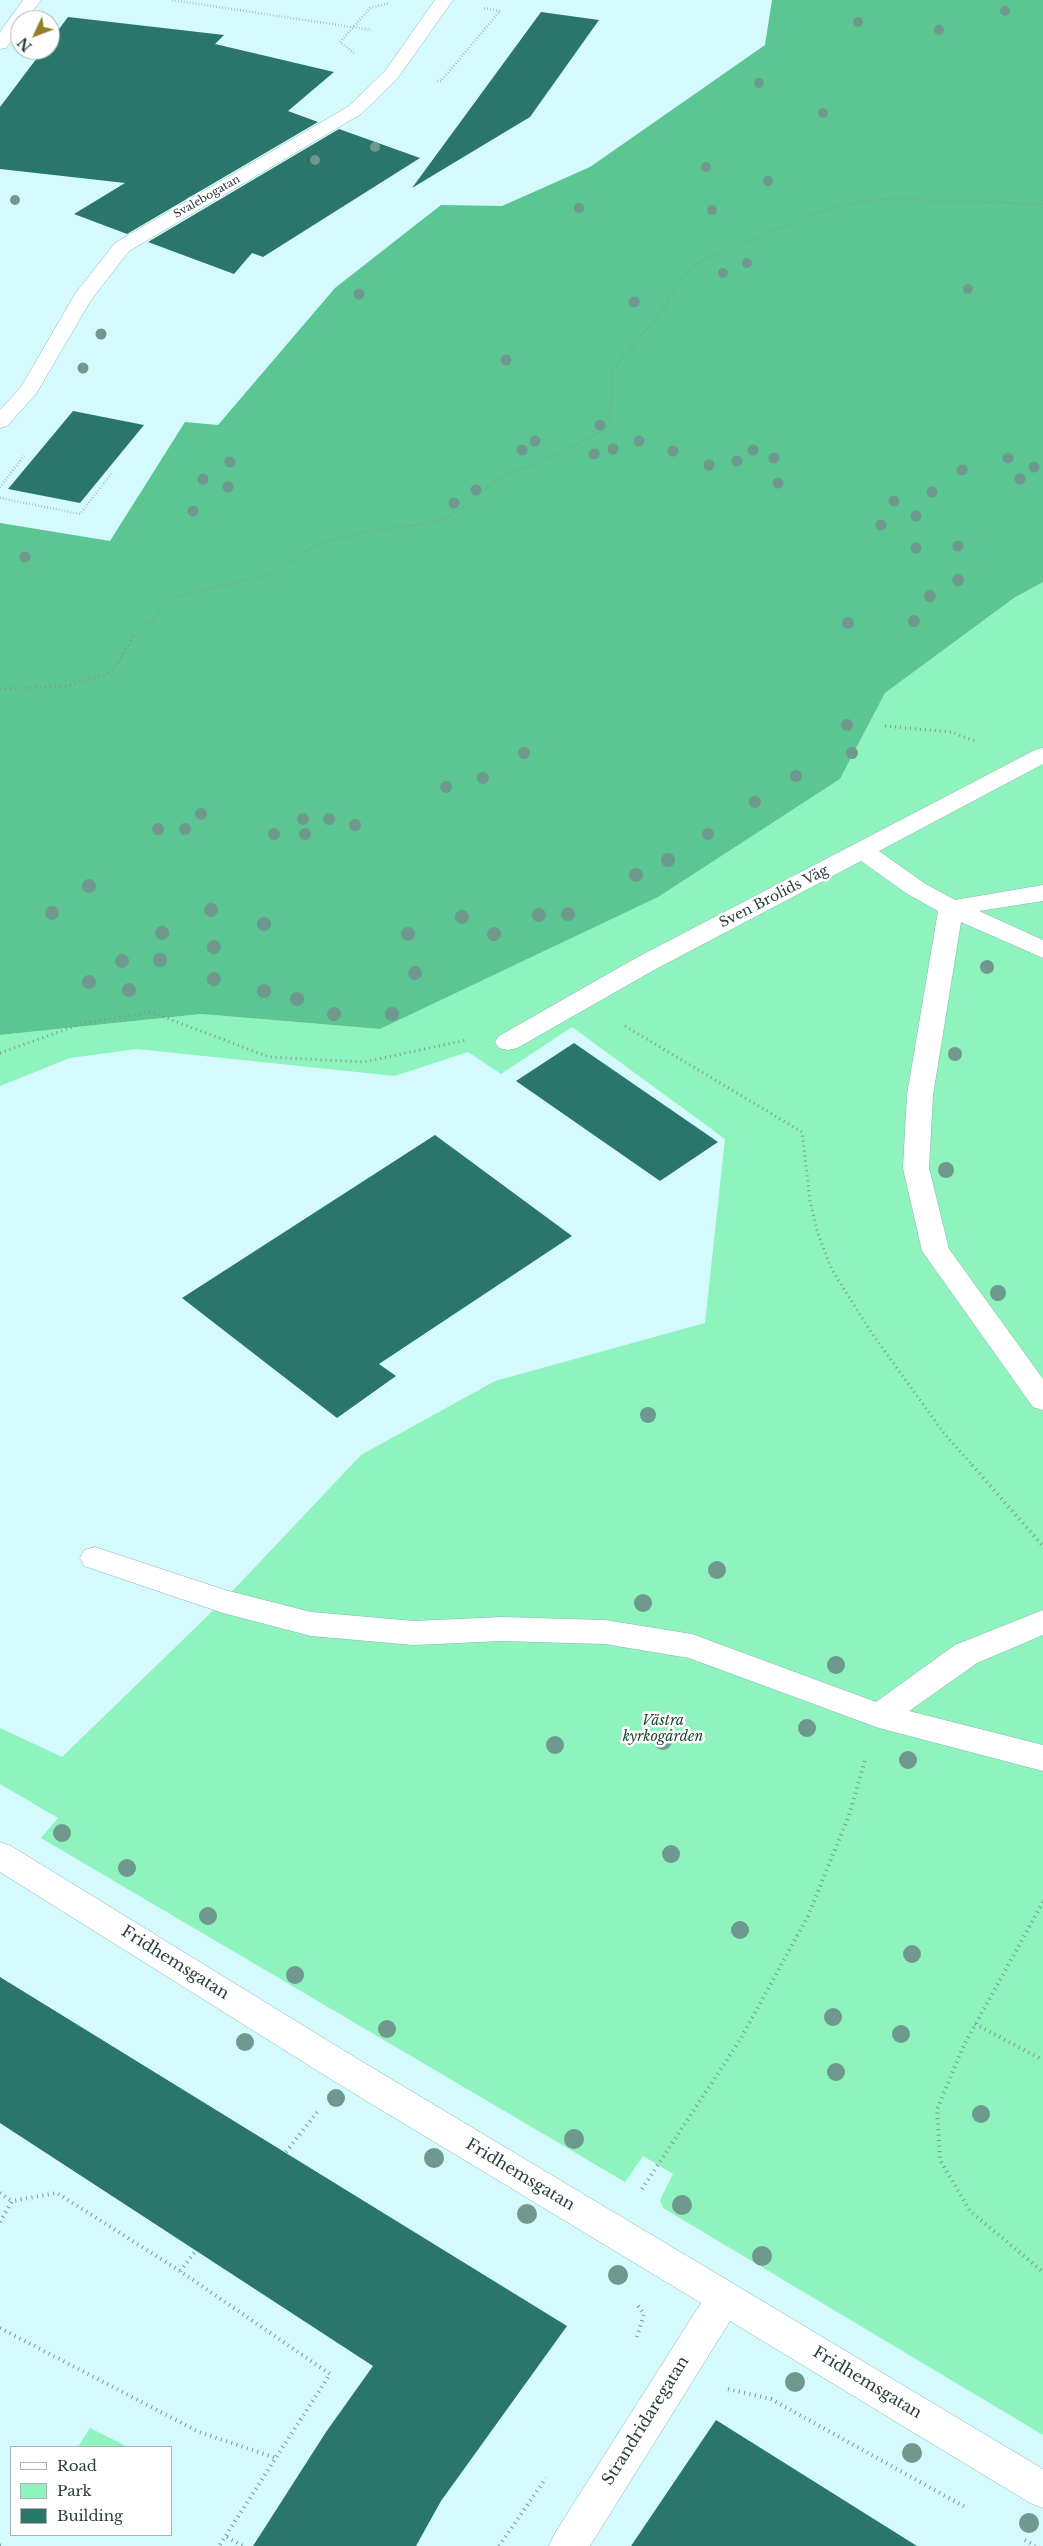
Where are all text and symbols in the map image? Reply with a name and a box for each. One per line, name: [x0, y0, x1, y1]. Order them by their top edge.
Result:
north arrow: [10, 10, 60, 60]
text: N: [14, 34, 36, 56]
street label: Svalebogatan: [172, 173, 242, 221]
street label: Sven Brolids Väg: [717, 862, 831, 932]
park label: Västra kyrkogården: [623, 1713, 703, 1745]
street label: Fridhemsgatan: [118, 1922, 232, 2004]
street label: Fridhemsgatan: [462, 2135, 578, 2215]
street label: Fridhemsgatan: [809, 2343, 925, 2423]
street label: Strandridaregatan: [599, 2353, 693, 2489]
legend: [10, 2446, 172, 2536]
text: Road: [57, 2456, 97, 2475]
text: Park: [57, 2481, 92, 2500]
text: Building: [57, 2506, 123, 2525]

